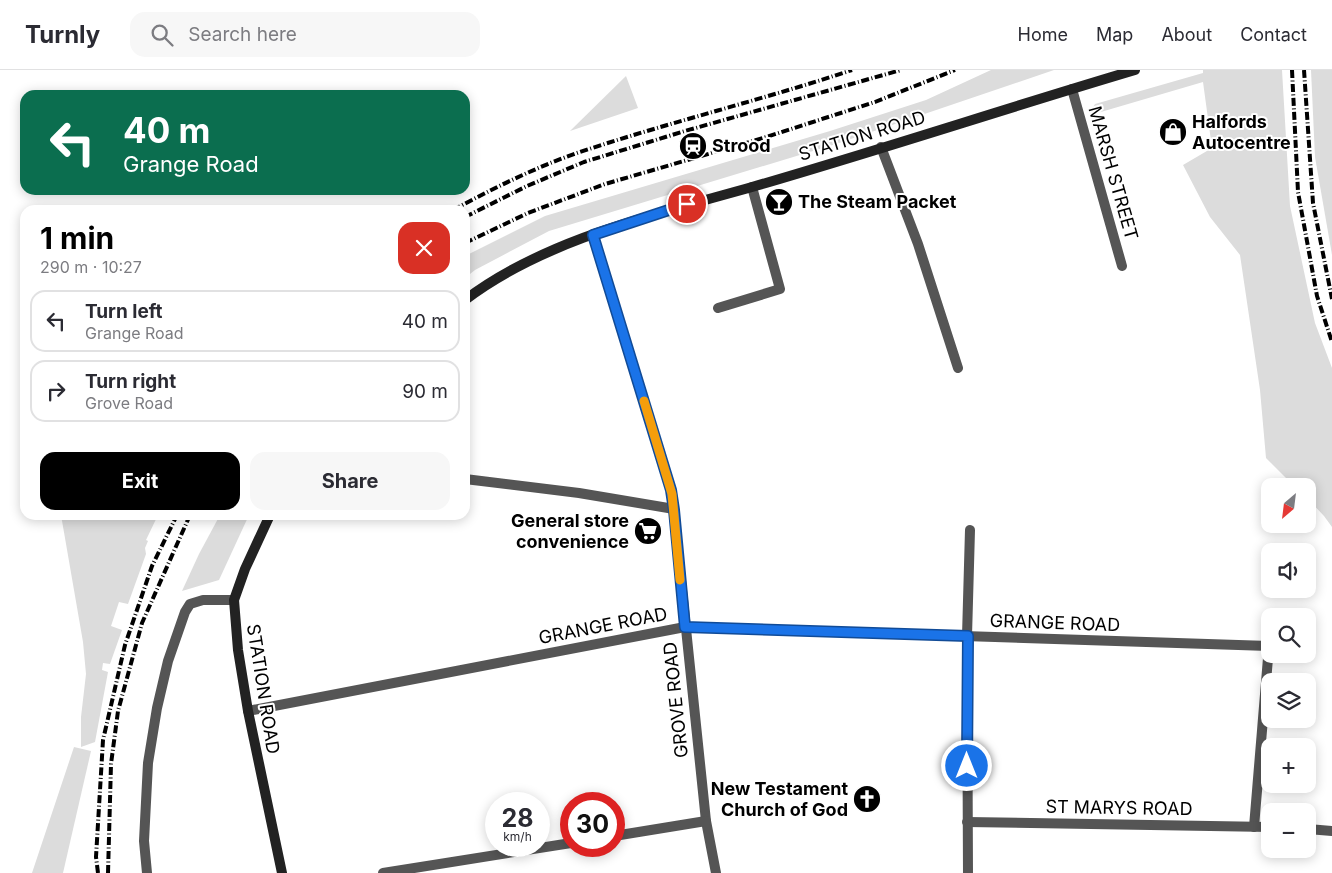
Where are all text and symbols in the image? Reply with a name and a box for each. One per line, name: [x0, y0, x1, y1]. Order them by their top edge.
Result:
search box: [130, 12, 480, 57]
text: Turnly: [25, 20, 100, 49]
icon: search: [148, 21, 176, 49]
text: Search here: [188, 23, 297, 46]
text: Home: [1018, 24, 1068, 45]
text: Map: [1096, 24, 1133, 45]
text: About: [1161, 24, 1212, 45]
text: Contact: [1240, 24, 1307, 45]
street label: MARSH STREET: [1084, 104, 1143, 242]
street label: STATION ROAD: [796, 106, 928, 165]
text: 40 m: [123, 109, 211, 151]
icon: left: [40, 110, 105, 175]
place label: Halfords Autocentre: [1192, 111, 1291, 153]
shop icon: Halfords Autocentre: [1158, 117, 1188, 147]
station icon: Strood: [678, 131, 708, 161]
place label: Strood: [712, 135, 771, 156]
text: Grange Road: [123, 151, 259, 177]
pin: [666, 183, 708, 225]
bar icon: The Steam Packet: [764, 187, 794, 217]
icon: arrive: [673, 190, 701, 218]
place label: The Steam Packet: [798, 191, 957, 212]
text: 1 min: [40, 220, 114, 256]
button: close: [398, 222, 450, 274]
text: 290 m · 10:27: [40, 257, 142, 277]
text: Turn left: [85, 300, 163, 323]
icon: left: [42, 307, 70, 335]
text: 40 m: [402, 310, 448, 333]
text: Grange Road: [85, 323, 184, 343]
text: Turn right: [85, 370, 176, 393]
icon: right: [42, 377, 70, 405]
text: 90 m: [402, 380, 448, 403]
text: Grove Road: [85, 393, 173, 413]
button: Exit: [40, 452, 240, 510]
button: Share: [250, 452, 450, 510]
north arrow: [1261, 478, 1316, 532]
map controls: [1261, 478, 1316, 858]
place label: General store convenience: [511, 510, 629, 552]
supermarket icon: General store convenience: [633, 516, 663, 546]
button: sound: [1261, 543, 1316, 598]
street label: GRANGE ROAD: [537, 603, 669, 648]
button: search: [1261, 608, 1316, 663]
street label: GRANGE ROAD: [989, 610, 1121, 635]
street label: STATION ROAD: [243, 622, 284, 756]
street label: GROVE ROAD: [659, 641, 692, 759]
button: layers: [1261, 673, 1316, 728]
button: +: [1261, 738, 1316, 793]
position arrow: [940, 739, 992, 791]
place label: New Testament Church of God: [711, 778, 848, 820]
church icon: New Testament Church of God: [852, 784, 882, 814]
speed limit sign: 30: [560, 792, 625, 857]
street label: ST MARYS ROAD: [1045, 796, 1193, 819]
text: 28: [501, 803, 534, 833]
button: −: [1261, 803, 1316, 858]
text: km/h: [503, 829, 532, 844]

